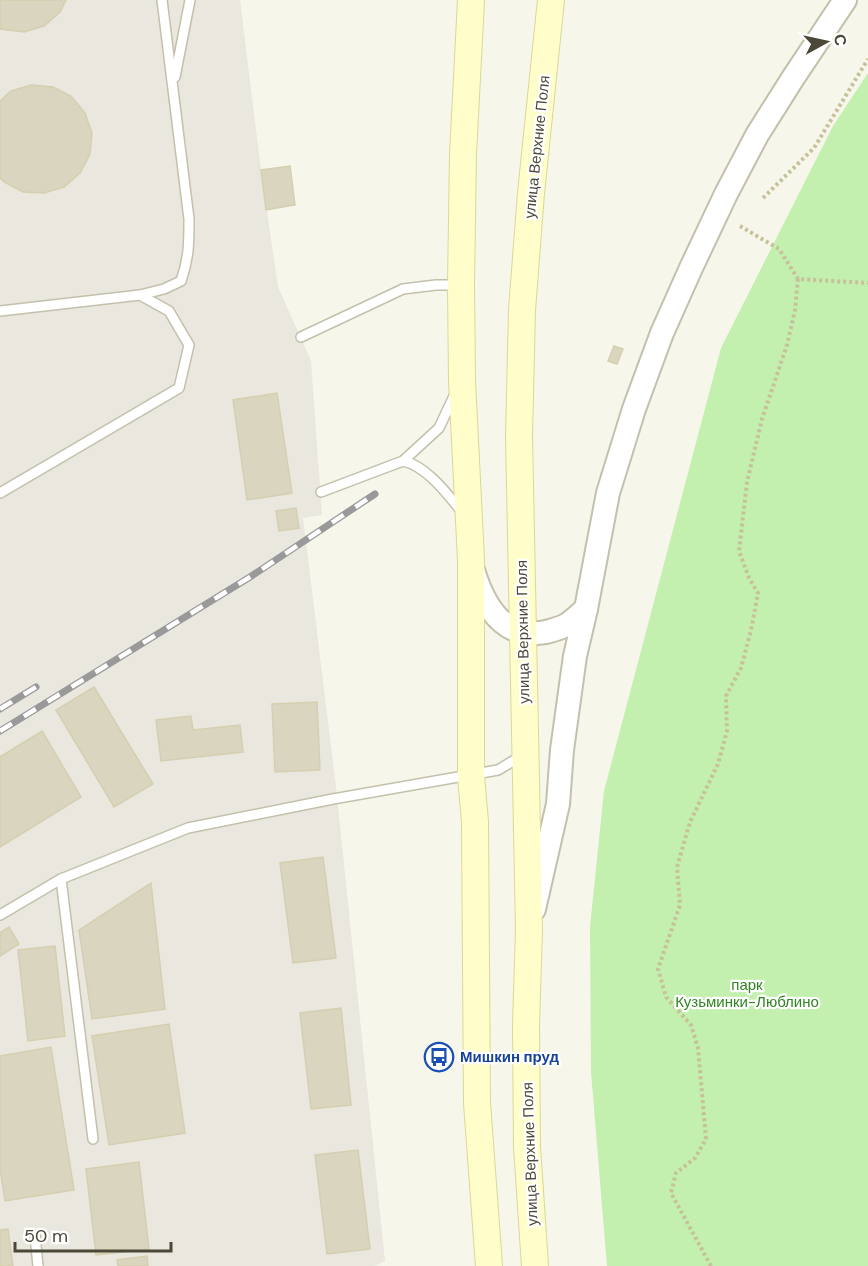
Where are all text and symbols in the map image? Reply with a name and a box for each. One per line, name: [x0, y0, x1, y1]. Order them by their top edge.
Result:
north arrow: [796, 12, 856, 72]
text: С: [829, 33, 852, 48]
street label: улица Верхние Поля: [520, 74, 554, 220]
street label: улица Верхние Поля: [512, 560, 534, 704]
park label: парк Кузьминки-Люблино: [675, 975, 819, 1012]
bus stop icon: Мишкин пруд: [423, 1041, 455, 1073]
place label: Мишкин пруд: [460, 1047, 560, 1067]
street label: улица Верхние Поля: [517, 1082, 543, 1226]
scale bar: [15, 1215, 171, 1253]
text: 50 m: [24, 1224, 68, 1248]

